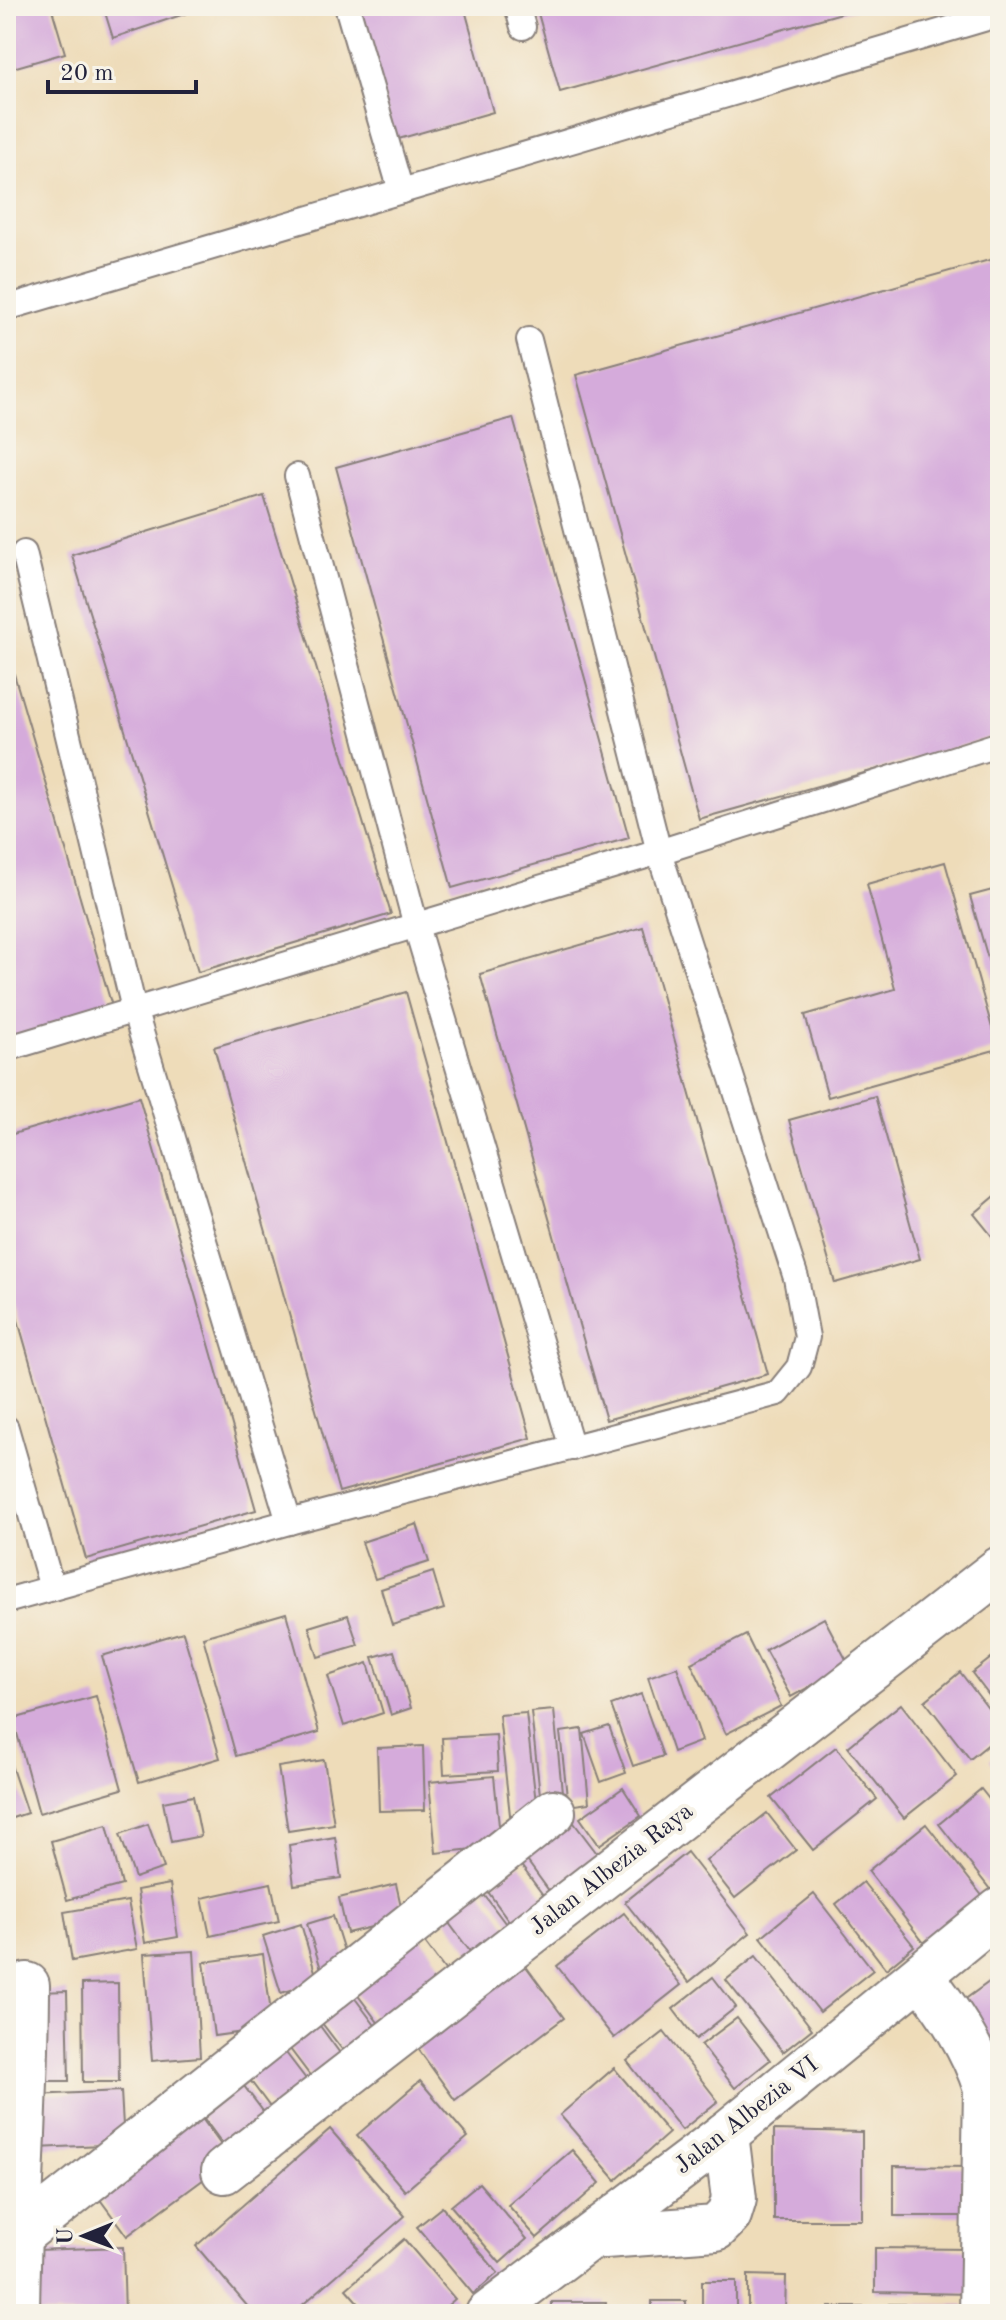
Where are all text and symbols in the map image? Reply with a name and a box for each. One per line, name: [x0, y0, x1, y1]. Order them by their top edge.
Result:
scale bar: [48, 44, 196, 94]
text: 20 m: [60, 62, 114, 86]
street label: Jalan Albezia Raya: [526, 1799, 698, 1941]
street label: Jalan Albezia VI: [671, 2053, 823, 2179]
north arrow: [44, 2196, 124, 2276]
text: U: [55, 2227, 77, 2245]

